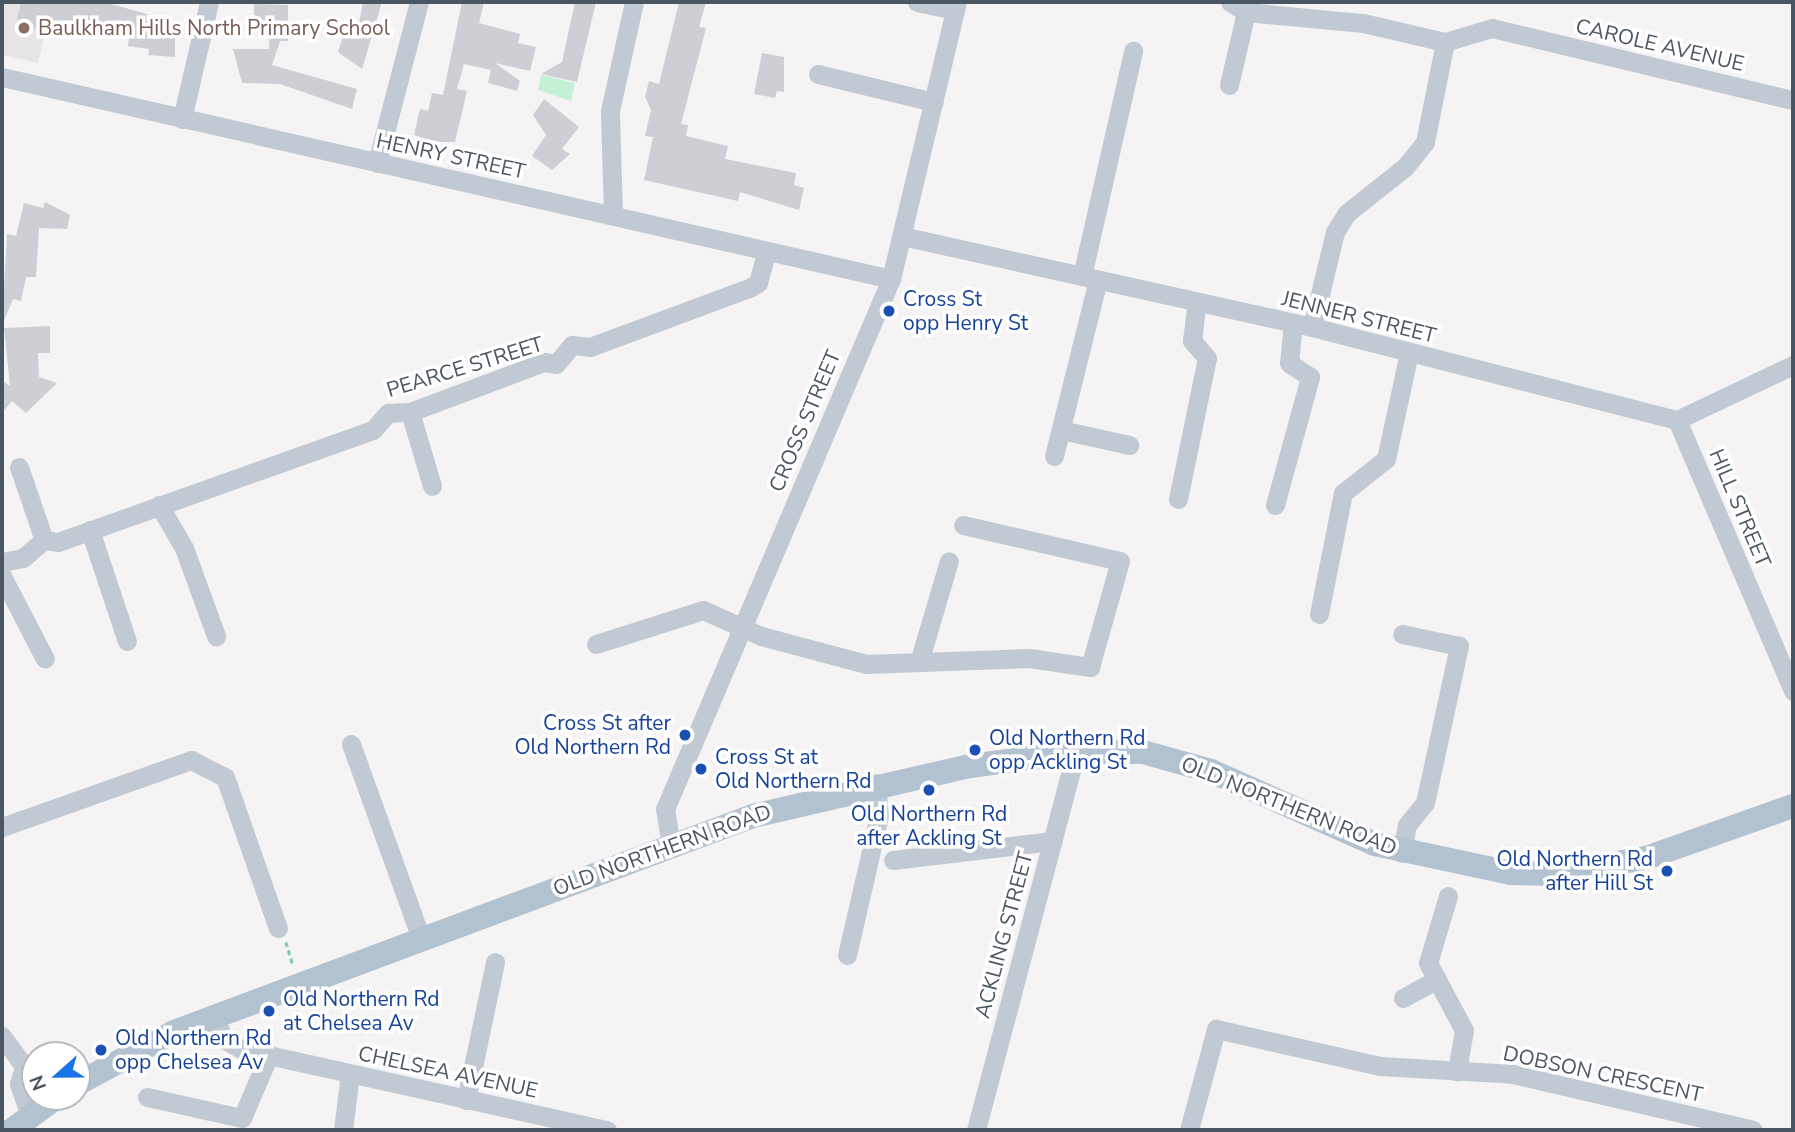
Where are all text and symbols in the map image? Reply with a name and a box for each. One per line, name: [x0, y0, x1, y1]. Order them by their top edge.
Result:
street label: CAROLE AVENUE: [1573, 13, 1747, 77]
place label: Baulkham Hills North Primary School: [38, 15, 390, 41]
marker: Baulkham Hills North Primary School: [16, 20, 32, 36]
street label: HENRY STREET: [374, 128, 528, 184]
place label: Cross St opp Henry St: [903, 286, 1028, 336]
street label: JENNER STREET: [1279, 286, 1439, 348]
marker: Cross St opp Henry St: [881, 303, 897, 319]
street label: PEARCE STREET: [384, 331, 546, 403]
street label: CROSS STREET: [764, 346, 846, 496]
street label: HILL STREET: [1704, 445, 1776, 571]
place label: Cross St after Old Northern Rd: [515, 710, 671, 760]
place label: Old Northern Rd opp Ackling St: [989, 725, 1145, 775]
marker: Cross St after Old Northern Rd: [677, 727, 693, 743]
marker: Old Northern Rd opp Ackling St: [967, 742, 983, 758]
place label: Cross St at Old Northern Rd: [715, 744, 871, 794]
street label: OLD NORTHERN ROAD: [1178, 751, 1400, 861]
marker: Cross St at Old Northern Rd: [693, 761, 709, 777]
marker: Old Northern Rd after Ackling St: [921, 782, 937, 798]
street label: OLD NORTHERN ROAD: [549, 799, 775, 901]
place label: Old Northern Rd after Ackling St: [851, 801, 1007, 851]
place label: Old Northern Rd after Hill St: [1497, 846, 1653, 896]
street label: ACKLING STREET: [970, 849, 1038, 1021]
marker: Old Northern Rd after Hill St: [1659, 863, 1675, 879]
place label: Old Northern Rd at Chelsea Av: [283, 986, 439, 1036]
marker: Old Northern Rd at Chelsea Av: [261, 1003, 277, 1019]
place label: Old Northern Rd opp Chelsea Av: [115, 1025, 271, 1075]
north arrow: [21, 1041, 91, 1111]
street label: CHELSEA AVENUE: [356, 1041, 540, 1103]
street label: DOBSON CRESCENT: [1501, 1041, 1705, 1107]
marker: Old Northern Rd opp Chelsea Av: [93, 1042, 109, 1058]
text: N: [24, 1072, 53, 1094]

